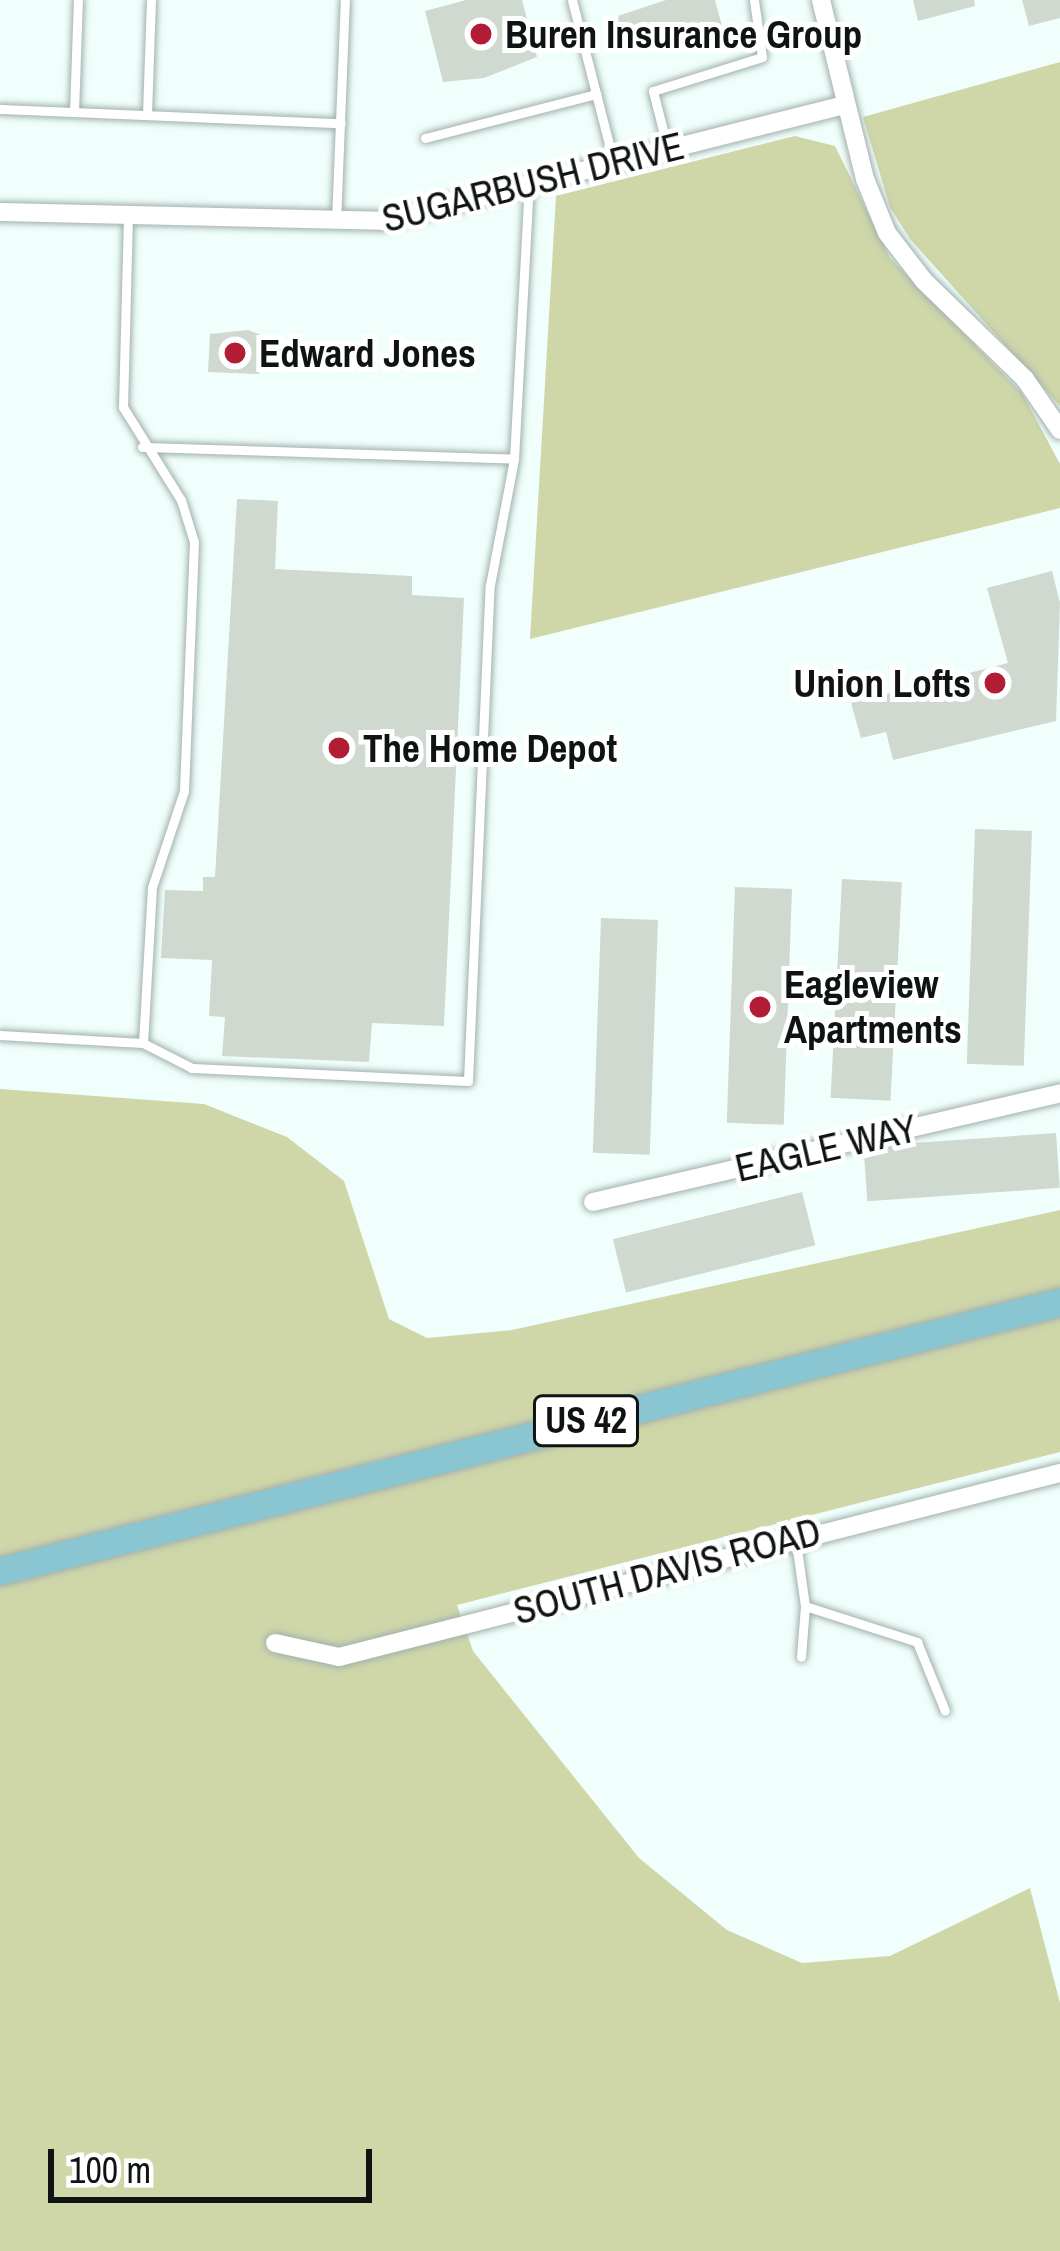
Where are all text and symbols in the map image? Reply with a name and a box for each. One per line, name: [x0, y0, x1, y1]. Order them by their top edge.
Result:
place label: Buren Insurance Group: [505, 11, 862, 57]
marker: Buren Insurance Group: [468, 21, 494, 47]
street label: SUGARBUSH DRIVE: [377, 122, 689, 242]
place label: Edward Jones: [259, 330, 476, 376]
marker: Edward Jones: [222, 340, 248, 366]
place label: Union Lofts: [793, 660, 971, 706]
marker: Union Lofts: [982, 670, 1008, 696]
place label: The Home Depot: [363, 725, 617, 771]
marker: The Home Depot: [326, 735, 352, 761]
place label: Eagleview Apartments: [784, 962, 962, 1053]
marker: Eagleview Apartments: [747, 994, 773, 1020]
street label: EAGLE WAY: [731, 1104, 921, 1192]
road number: US 42: [532, 1391, 640, 1451]
street label: SOUTH DAVIS ROAD: [508, 1508, 826, 1634]
scale bar: [54, 2125, 378, 2199]
text: 100 m: [69, 2146, 151, 2194]

